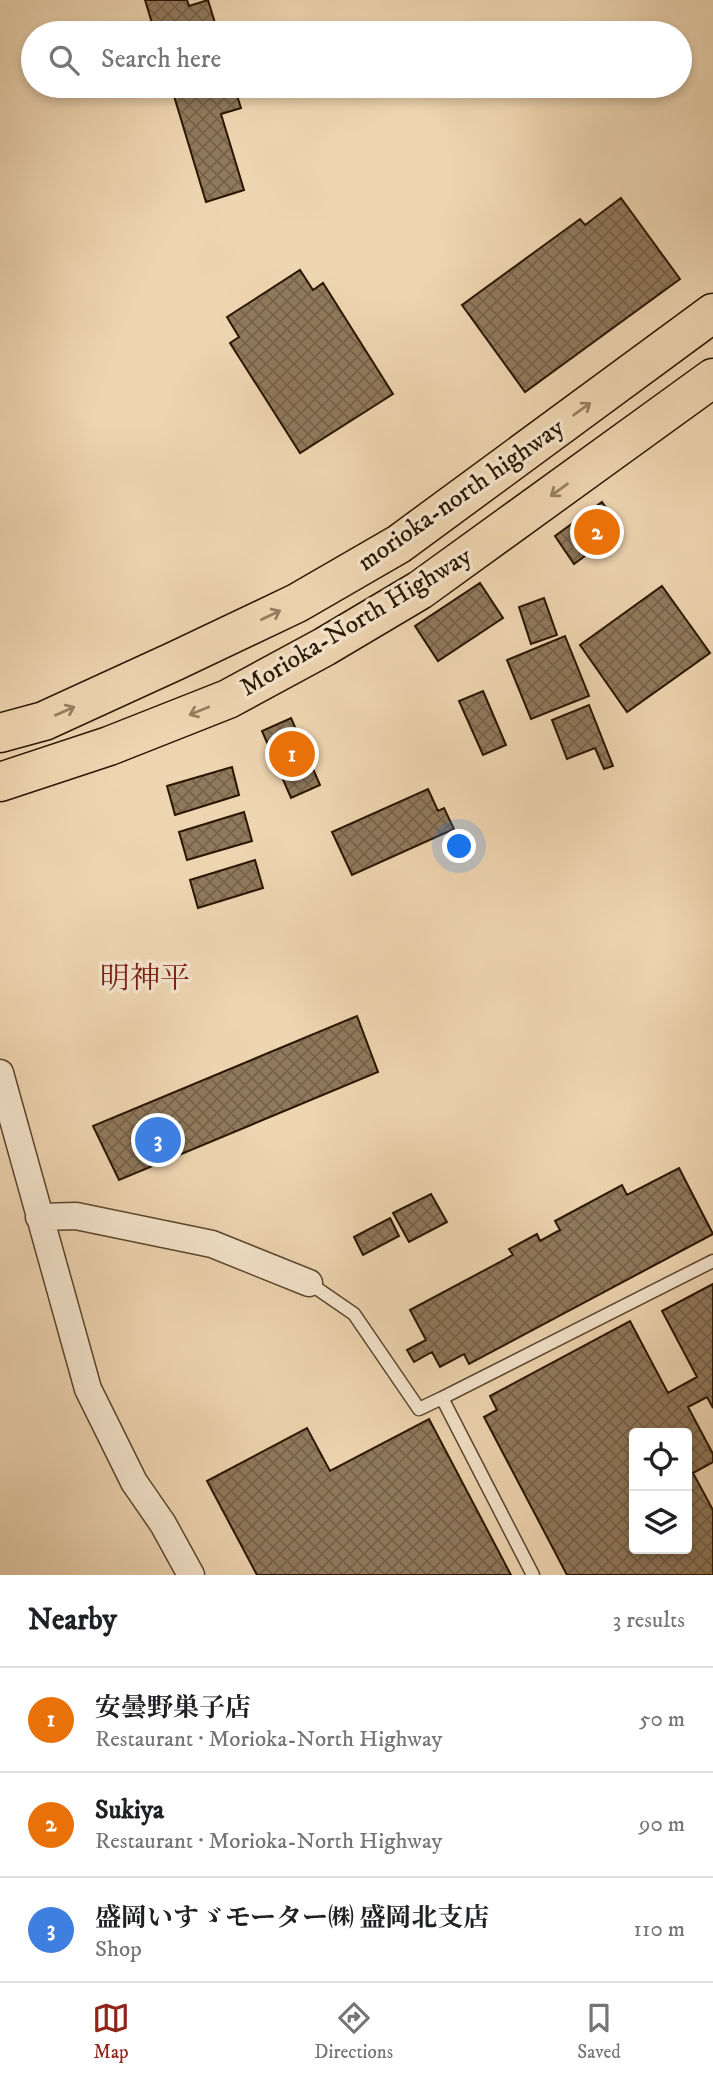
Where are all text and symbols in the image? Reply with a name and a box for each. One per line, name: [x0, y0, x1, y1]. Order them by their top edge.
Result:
search box: [21, 21, 692, 98]
icon: search: [45, 41, 83, 79]
text: Search here: [101, 43, 221, 76]
one-way arrow: [573, 402, 592, 417]
street label: morioka-north highway: [351, 411, 571, 579]
one-way arrow: [550, 483, 569, 498]
pin: 2: [574, 506, 620, 558]
street label: Morioka-North Highway: [234, 539, 478, 704]
one-way arrow: [260, 608, 281, 622]
one-way arrow: [53, 704, 75, 717]
one-way arrow: [188, 705, 210, 718]
pin: 1: [269, 728, 315, 780]
your location: [442, 829, 476, 863]
district label: 明神平: [100, 961, 190, 998]
pin: 3: [135, 1114, 181, 1166]
map controls: [629, 1428, 692, 1554]
button: locate: [629, 1428, 692, 1491]
button: layers: [629, 1491, 692, 1554]
text: Nearby: [28, 1602, 117, 1639]
text: 3 results: [613, 1606, 685, 1635]
text: 安曇野巣子店: [95, 1692, 251, 1725]
text: 1: [47, 1705, 55, 1734]
text: 50 m: [639, 1705, 685, 1734]
text: Restaurant · Morioka-North Highway: [95, 1725, 443, 1754]
text: Sukiya: [95, 1794, 164, 1827]
text: 2: [45, 1810, 57, 1839]
text: 90 m: [639, 1810, 685, 1839]
text: Restaurant · Morioka-North Highway: [95, 1827, 443, 1856]
text: 盛岡いすゞモーター㈱ 盛岡北支店: [95, 1902, 490, 1935]
text: 3: [47, 1915, 55, 1944]
text: 110 m: [634, 1915, 685, 1944]
text: Shop: [95, 1935, 142, 1964]
tab: Map: [92, 1999, 130, 2064]
tab: Directions: [314, 1999, 393, 2064]
tab: Saved: [577, 1999, 621, 2064]

